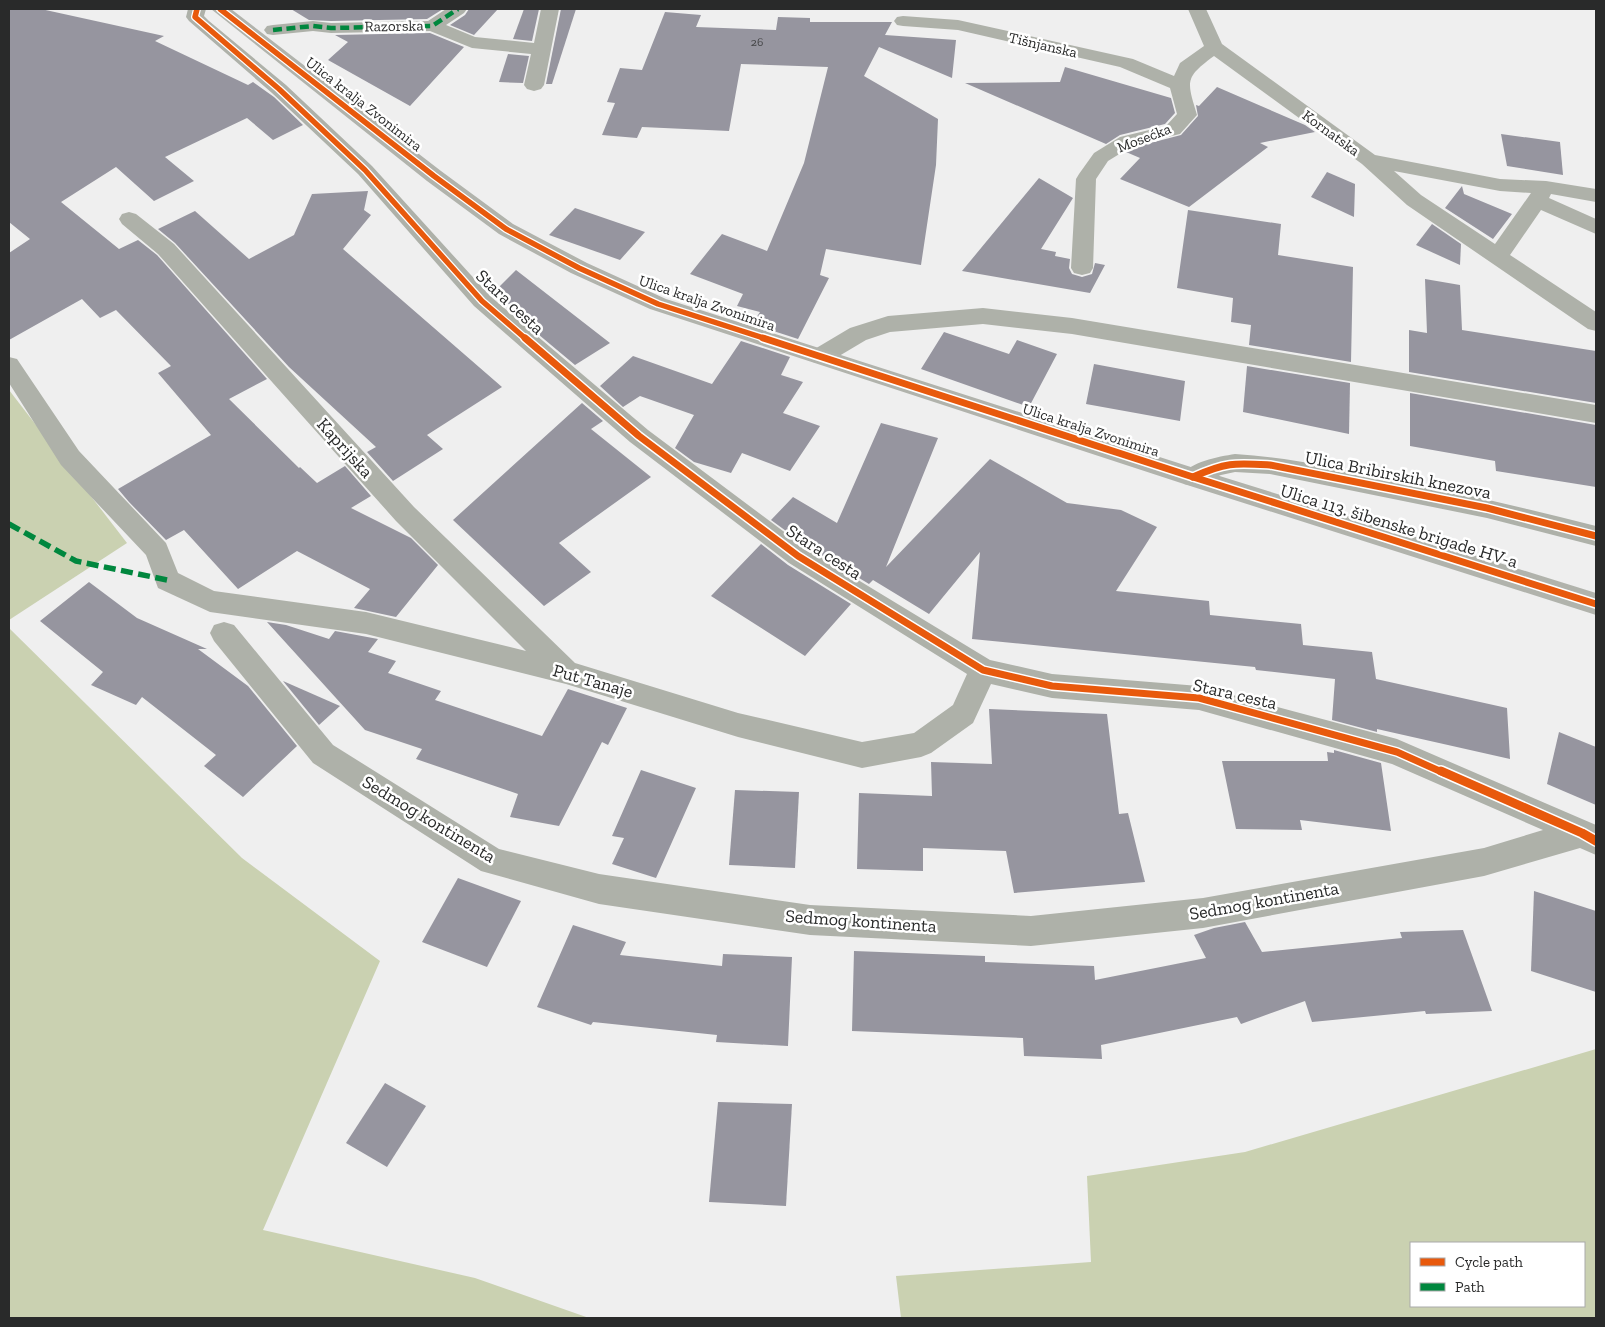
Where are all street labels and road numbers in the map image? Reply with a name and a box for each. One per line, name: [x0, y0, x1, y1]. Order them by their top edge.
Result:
street label: Razorska: [364, 16, 424, 36]
street label: Tišnjanska: [1007, 28, 1079, 62]
street label: Ulica kralja Zvonimira: [302, 53, 426, 155]
street label: Kornatska: [1299, 106, 1363, 160]
street label: Mosećka: [1115, 120, 1173, 156]
street label: Stara cesta: [471, 265, 549, 339]
street label: Ulica kralja Zvonimira: [636, 271, 778, 335]
street label: Ulica kralja Zvonimira: [1020, 399, 1162, 461]
street label: Kaprijska: [312, 413, 378, 483]
street label: Ulica Bribirskih knezova: [1303, 446, 1493, 504]
street label: Ulica 113. šibenske brigade HV-a: [1277, 479, 1521, 573]
street label: Stara cesta: [782, 520, 866, 585]
street label: Put Tanaje: [550, 659, 636, 703]
street label: Stara cesta: [1191, 674, 1279, 714]
street label: Sedmog kontinenta: [358, 771, 500, 868]
street label: Sedmog kontinenta: [1188, 877, 1341, 925]
street label: Sedmog kontinenta: [785, 905, 938, 937]

